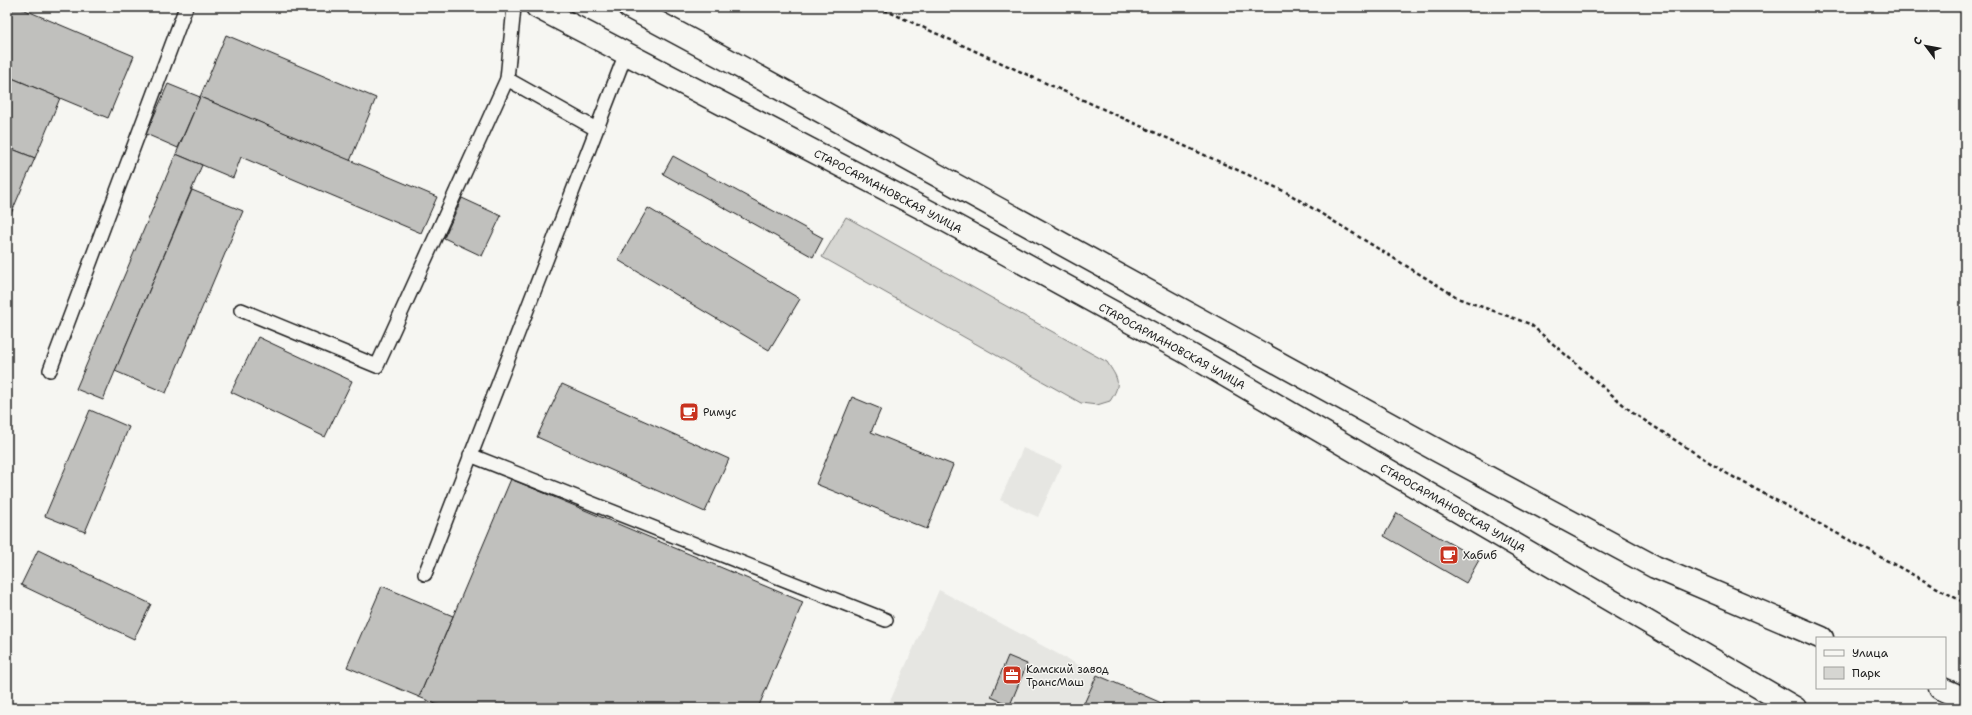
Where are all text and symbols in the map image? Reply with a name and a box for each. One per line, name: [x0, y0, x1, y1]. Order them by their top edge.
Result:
north arrow: [1906, 26, 1946, 66]
text: С: [1910, 34, 1926, 48]
street label: СТАРОСАРМАНОВСКАЯ УЛИЦА: [811, 146, 964, 237]
street label: СТАРОСАРМАНОВСКАЯ УЛИЦА: [1096, 300, 1248, 393]
cafe icon: Римус: [678, 401, 700, 423]
place label: Римус: [703, 405, 737, 420]
street label: СТАРОСАРМАНОВСКАЯ УЛИЦА: [1377, 461, 1528, 556]
cafe icon: Хабиб: [1438, 544, 1460, 566]
place label: Хабиб: [1463, 548, 1497, 563]
legend: [1816, 637, 1946, 689]
text: Улица: [1852, 645, 1889, 661]
place label: Камский завод ТрансМаш: [1026, 662, 1109, 690]
office icon: Камский завод ТрансМаш: [1001, 664, 1023, 686]
text: Парк: [1852, 665, 1881, 681]

